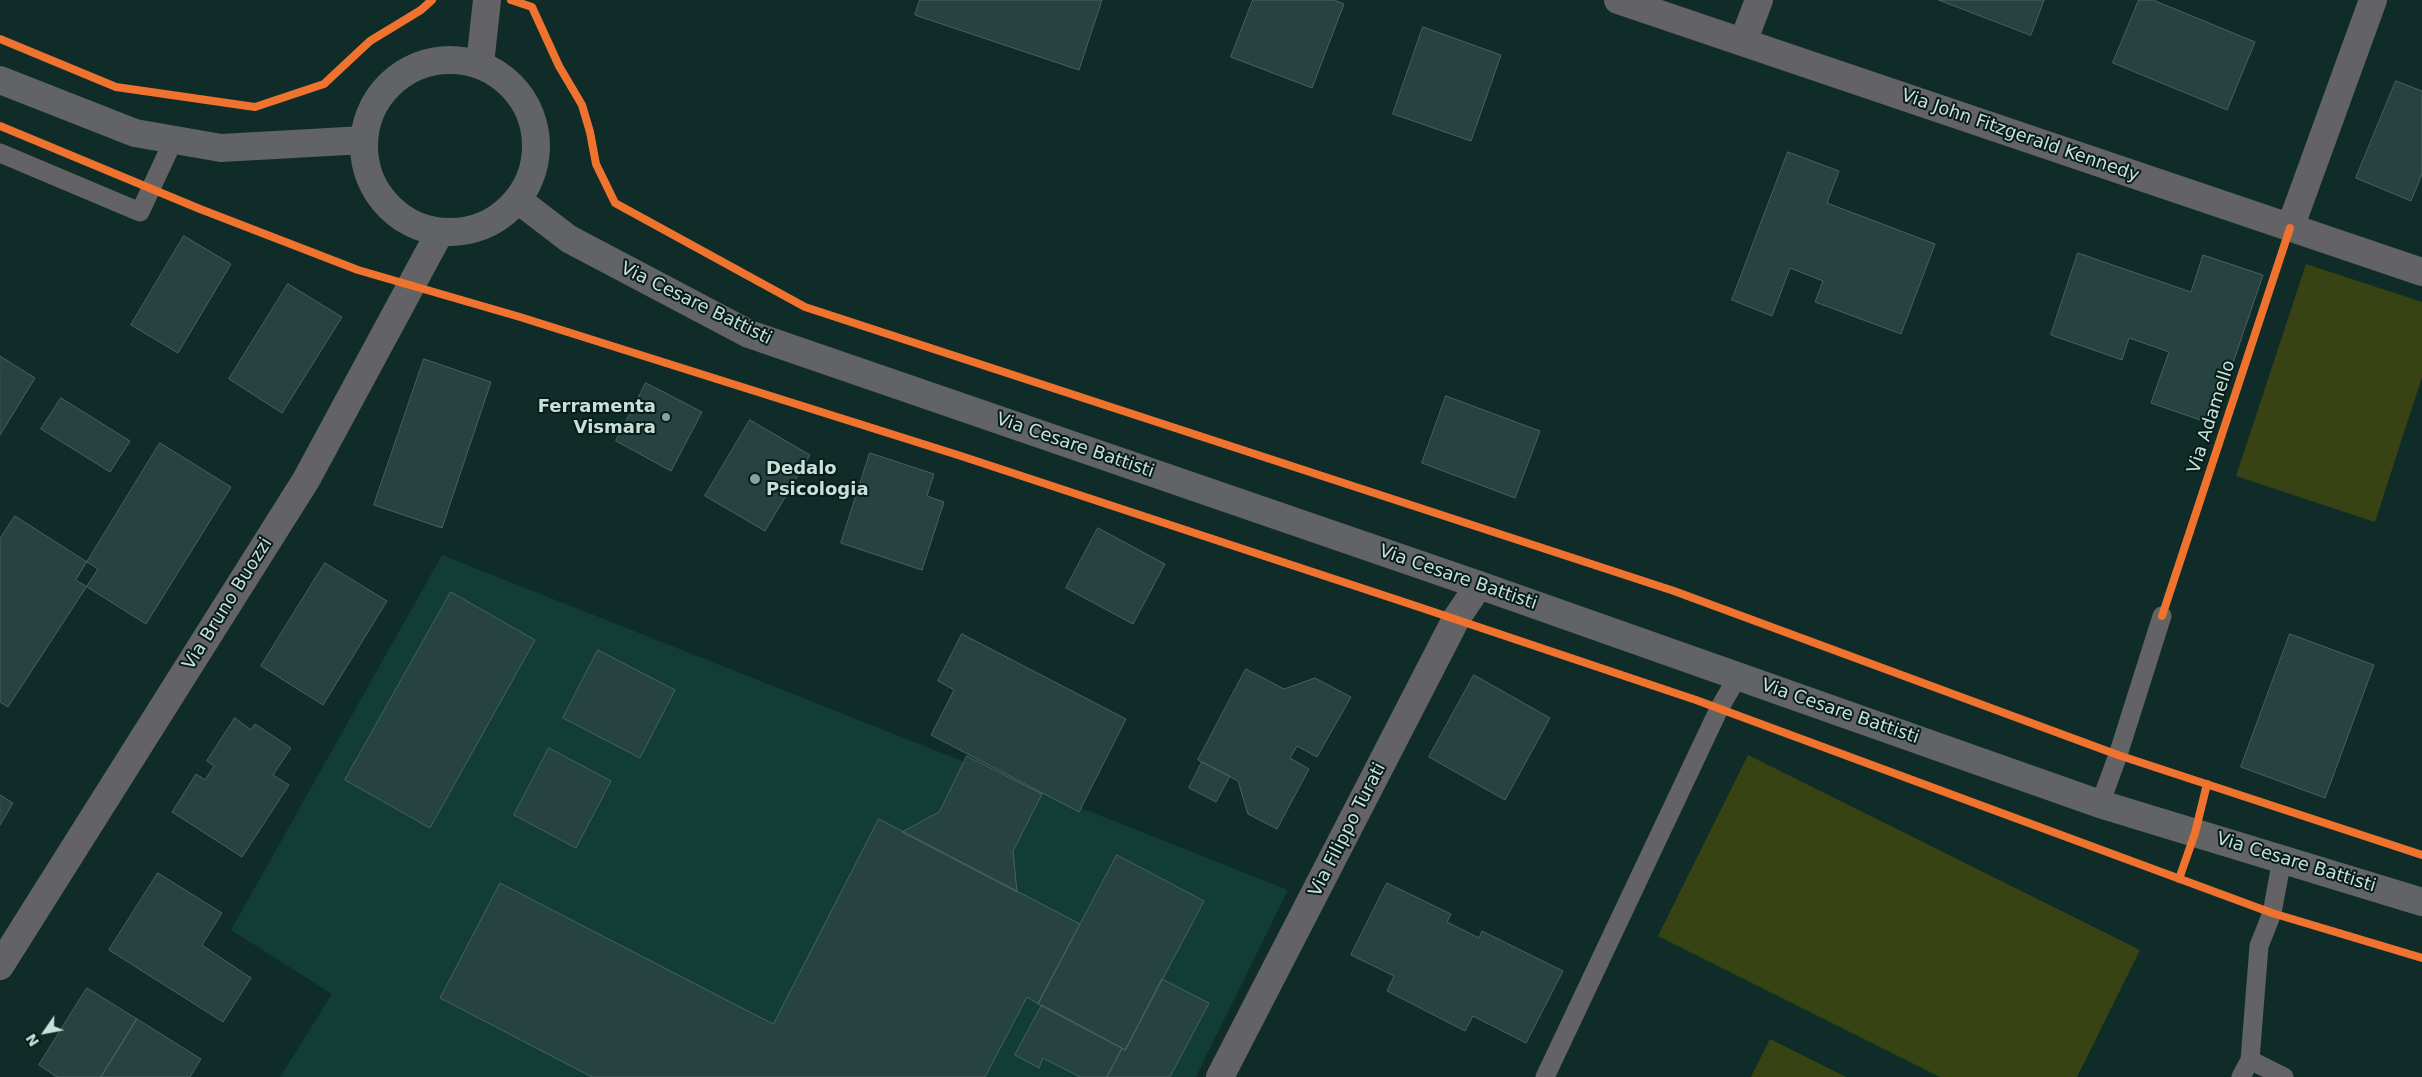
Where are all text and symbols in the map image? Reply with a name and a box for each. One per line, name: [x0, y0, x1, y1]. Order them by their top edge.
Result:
street label: Via John Fitzgerald Kennedy: [1898, 85, 2142, 187]
street label: Via Cesare Battisti: [617, 258, 775, 350]
street label: Via Adamello: [2184, 358, 2240, 476]
place label: Ferramenta Vismara: [538, 396, 656, 438]
street label: Via Cesare Battisti: [993, 409, 1157, 483]
marker: Ferramenta Vismara: [660, 411, 672, 423]
place label: Dedalo Psicologia: [766, 458, 869, 500]
marker: Dedalo Psicologia: [748, 472, 762, 486]
street label: Via Bruno Buozzi: [179, 534, 277, 674]
street label: Via Cesare Battisti: [1376, 541, 1540, 615]
street label: Via Cesare Battisti: [1758, 675, 1922, 749]
street label: Via Filippo Turati: [1305, 759, 1391, 901]
street label: Via Cesare Battisti: [2214, 828, 2378, 898]
north arrow: [20, 1007, 70, 1057]
text: N: [23, 1031, 42, 1049]

